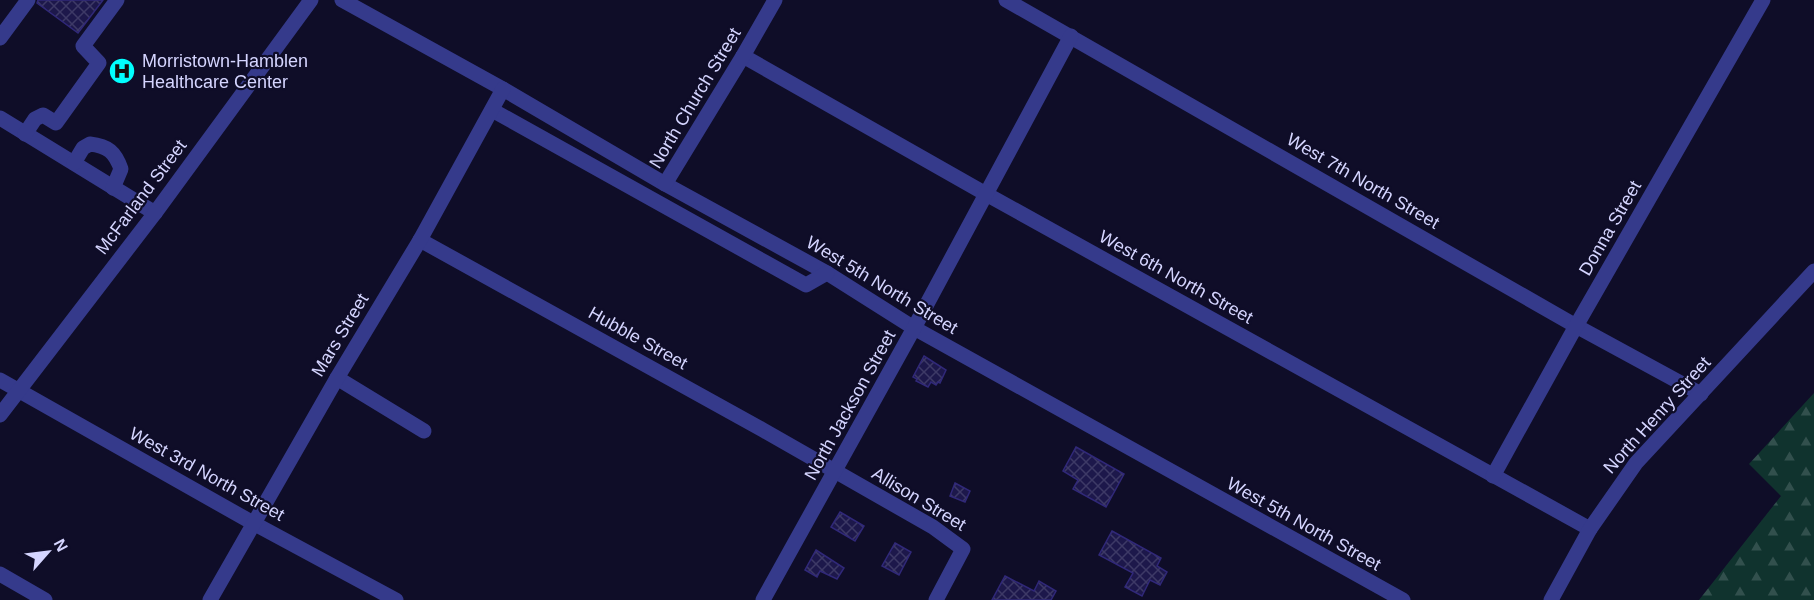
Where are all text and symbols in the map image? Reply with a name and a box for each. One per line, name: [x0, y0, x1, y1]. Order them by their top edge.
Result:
street label: North Church Street: [645, 24, 745, 172]
place label: Morristown-Hamblen Healthcare Center: [142, 51, 308, 92]
hospital icon: Morristown-Hamblen Healthcare Center: [107, 56, 137, 86]
street label: West 7th North Street: [1283, 129, 1443, 233]
street label: McFarland Street: [91, 136, 191, 258]
street label: Donna Street: [1575, 177, 1645, 279]
street label: West 6th North Street: [1096, 226, 1256, 328]
street label: West 5th North Street: [803, 232, 961, 338]
street label: Mars Street: [307, 290, 373, 380]
street label: Hubble Street: [585, 303, 691, 373]
street label: North Jackson Street: [801, 327, 899, 483]
street label: North Henry Street: [1599, 353, 1715, 477]
street label: West 3rd North Street: [126, 423, 288, 525]
street label: Allison Street: [868, 463, 970, 535]
street label: West 5th North Street: [1224, 473, 1384, 575]
north arrow: [18, 522, 78, 582]
text: N: [51, 536, 71, 554]

